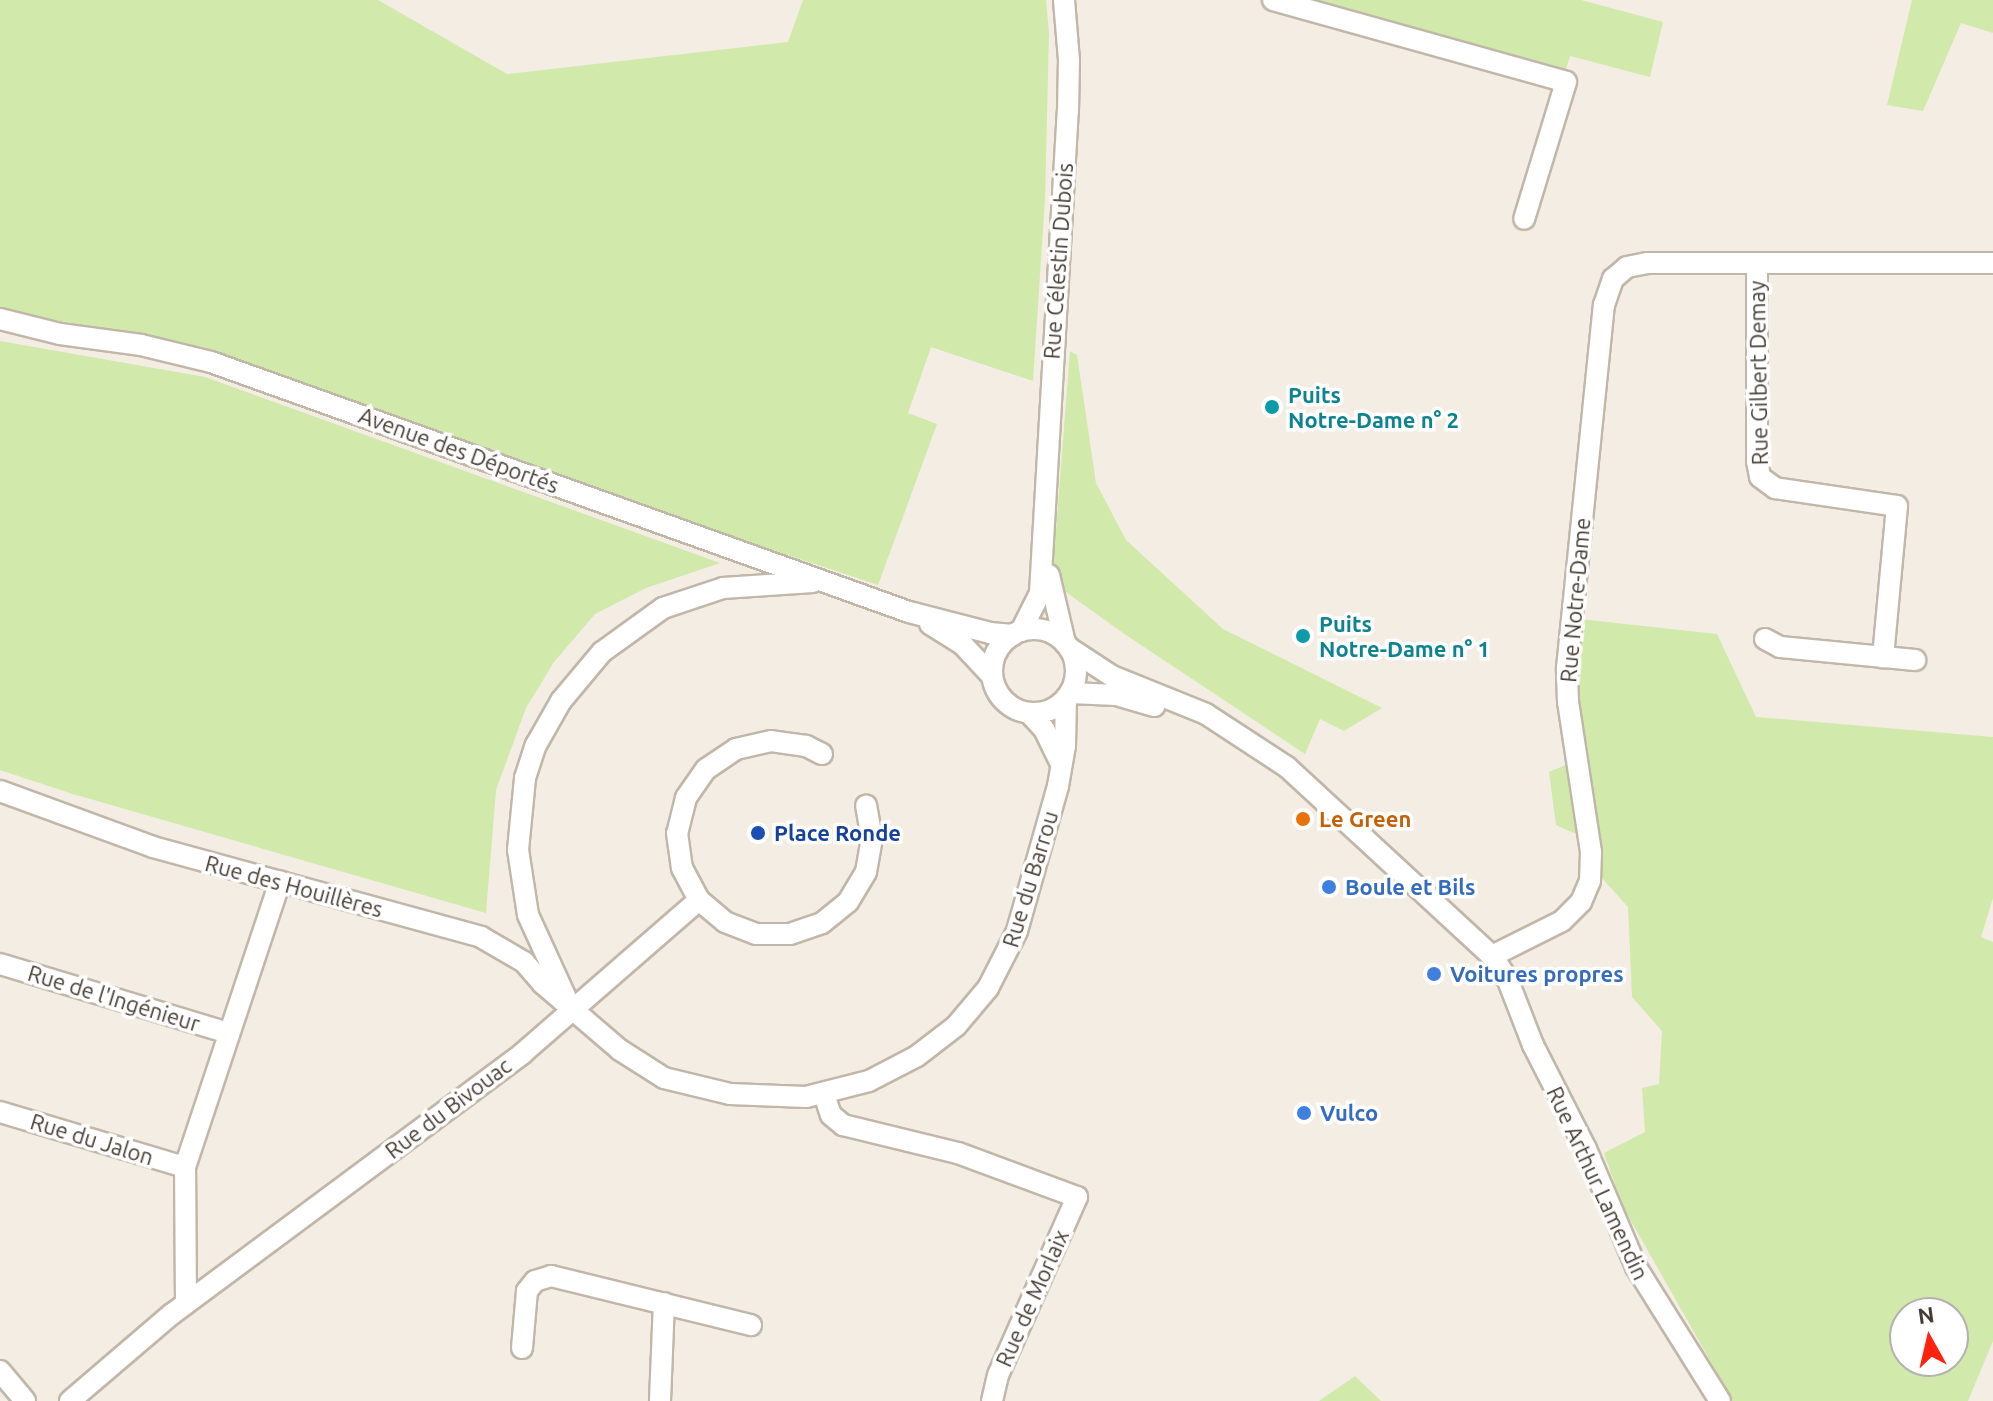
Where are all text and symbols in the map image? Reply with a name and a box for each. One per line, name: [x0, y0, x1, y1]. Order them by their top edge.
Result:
street label: Rue Célestin Dubois: [1038, 162, 1078, 360]
street label: Rue Gilbert Demay: [1743, 280, 1773, 466]
place label: Puits Notre-Dame n° 2: [1288, 381, 1459, 432]
marker: Puits Notre-Dame n° 2: [1263, 398, 1281, 416]
street label: Avenue des Déportés: [355, 402, 563, 498]
street label: Rue Notre-Dame: [1555, 516, 1595, 684]
place label: Puits Notre-Dame n° 1: [1319, 610, 1490, 662]
marker: Puits Notre-Dame n° 1: [1294, 627, 1312, 645]
place label: Le Green: [1319, 806, 1411, 832]
street label: Rue du Barrou: [997, 808, 1063, 950]
marker: Le Green: [1294, 810, 1312, 828]
place label: Place Ronde: [774, 820, 901, 846]
marker: Place Ronde: [749, 824, 767, 842]
street label: Rue des Houillères: [202, 850, 386, 922]
place label: Boule et Bils: [1345, 874, 1475, 900]
marker: Boule et Bils: [1320, 878, 1338, 896]
street label: Rue de l'Ingénieur: [25, 959, 203, 1037]
place label: Voitures propres: [1450, 961, 1624, 987]
marker: Voitures propres: [1425, 965, 1443, 983]
street label: Rue du Bivouac: [380, 1052, 516, 1164]
street label: Rue Arthur Lamendin: [1542, 1082, 1654, 1284]
place label: Vulco: [1320, 1100, 1378, 1126]
marker: Vulco: [1295, 1104, 1313, 1122]
street label: Rue du Jalon: [27, 1108, 157, 1170]
street label: Rue de Morlaix: [990, 1225, 1074, 1371]
north arrow: [1889, 1297, 1969, 1377]
text: N: [1916, 1301, 1936, 1328]

